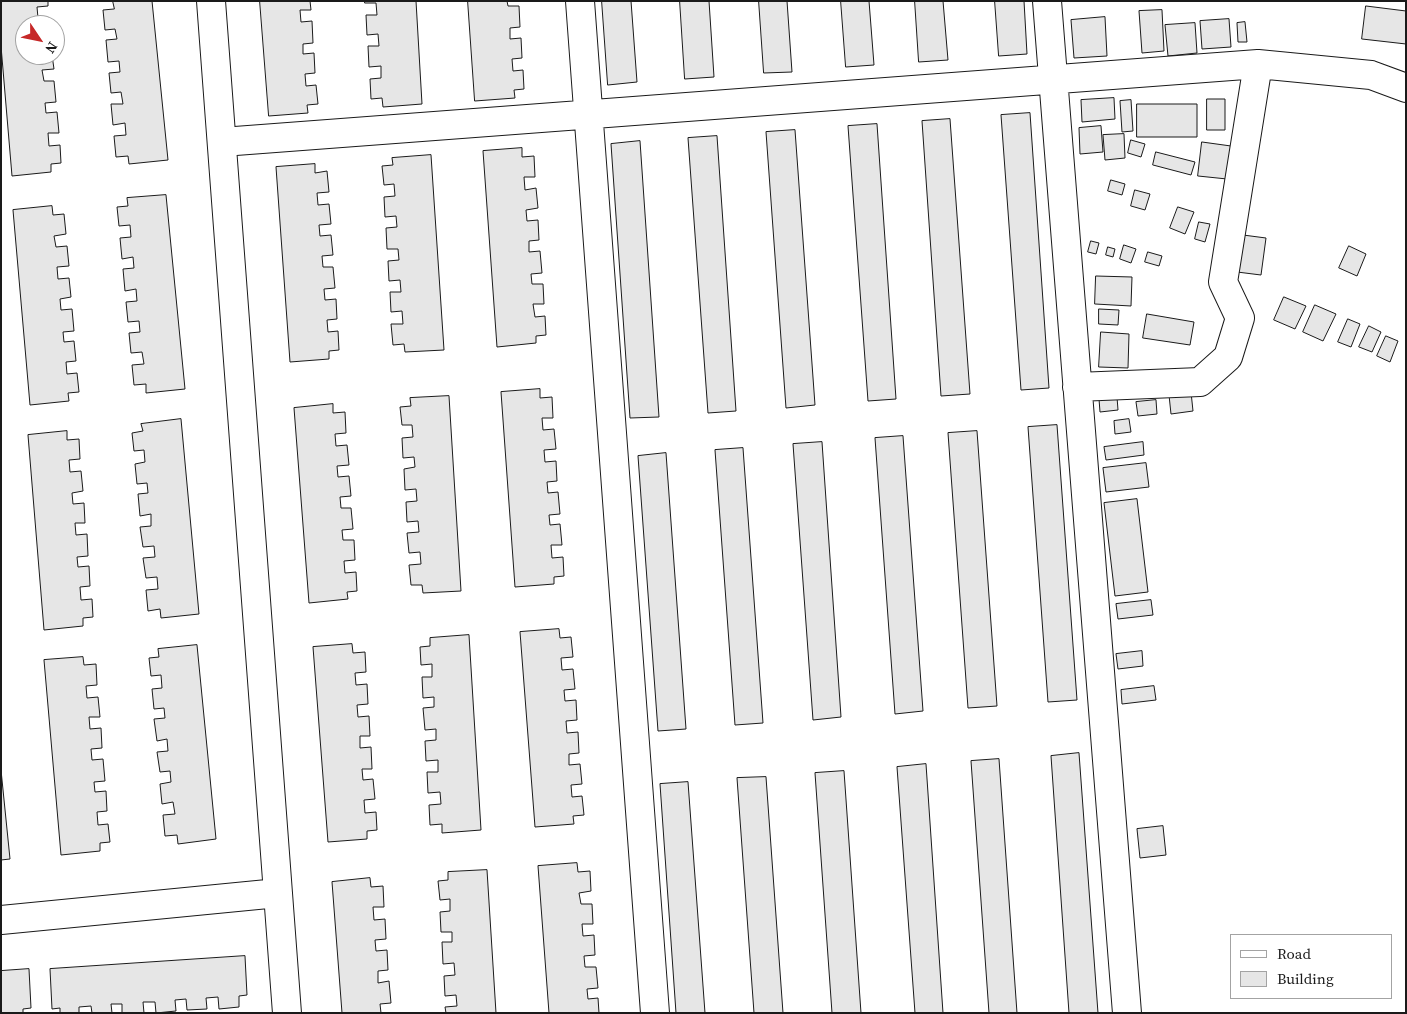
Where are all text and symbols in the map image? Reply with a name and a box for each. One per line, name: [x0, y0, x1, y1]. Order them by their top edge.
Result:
north arrow: [15, 15, 65, 65]
text: N: [40, 38, 63, 58]
legend: [1230, 934, 1392, 999]
text: Road: [1277, 943, 1311, 964]
text: Building: [1277, 968, 1334, 989]

